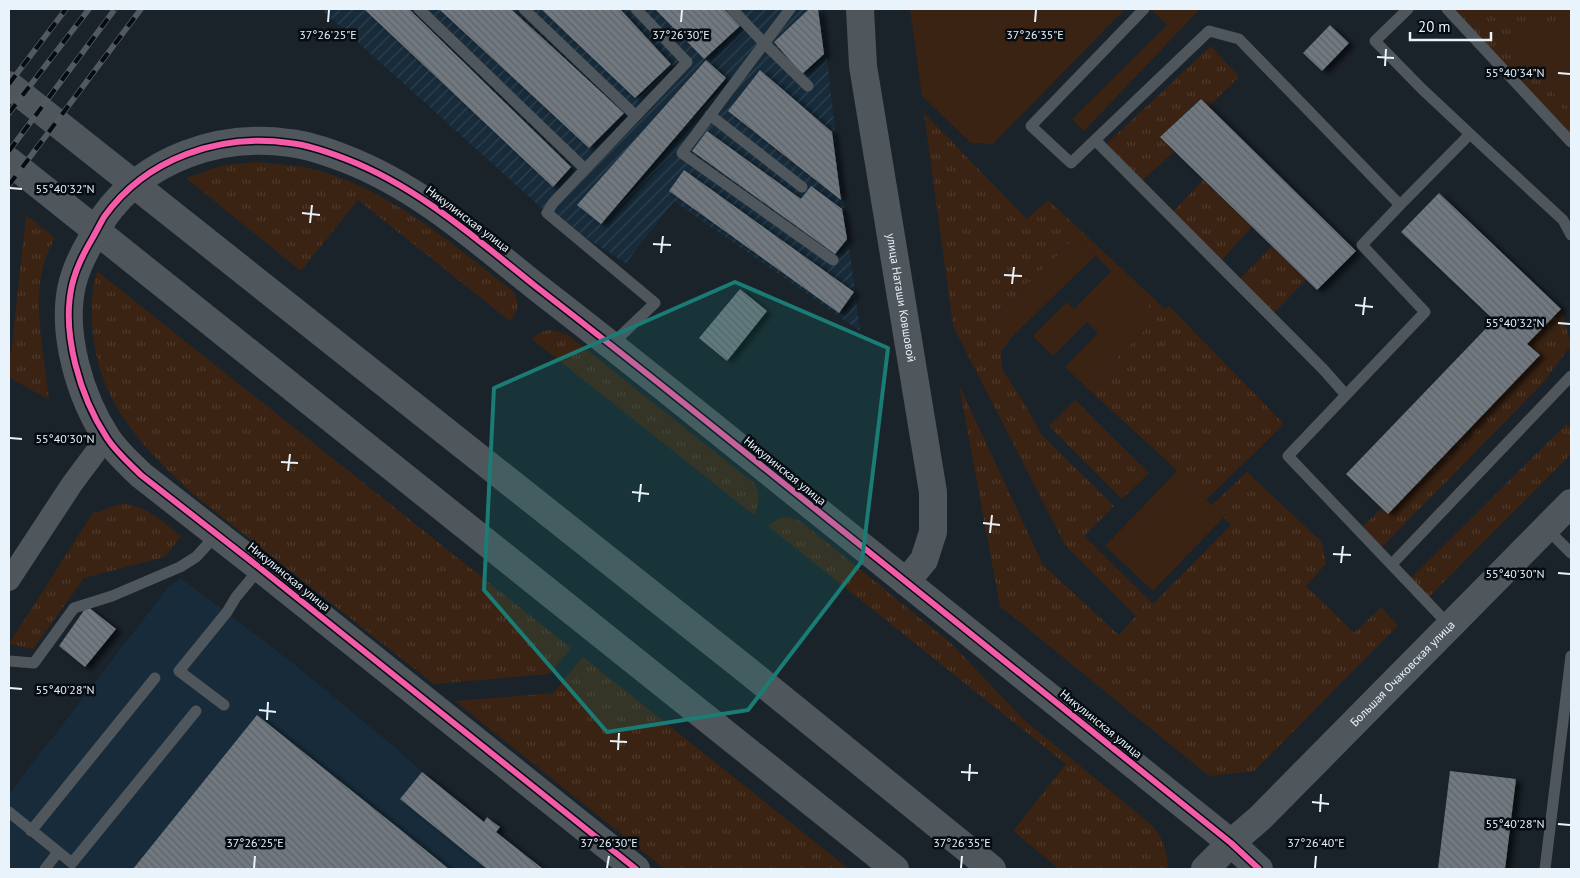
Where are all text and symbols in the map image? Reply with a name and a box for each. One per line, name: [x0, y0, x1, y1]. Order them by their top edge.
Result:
scale bar: [1410, 10, 1491, 42]
text: 20 m: [1418, 17, 1451, 36]
text: 37°26'25"E: [299, 27, 357, 42]
text: 37°26'30"E: [652, 27, 710, 42]
text: 37°26'35"E: [1006, 27, 1064, 42]
text: 55°40'34"N: [1485, 65, 1545, 80]
text: 55°40'32"N: [35, 181, 95, 196]
street label: Никулинская улица: [423, 182, 513, 255]
street label: улица Наташи Ковшовой: [884, 232, 920, 363]
text: 55°40'32"N: [1485, 315, 1545, 330]
text: 55°40'30"N: [35, 431, 95, 446]
street label: Никулинская улица: [741, 433, 829, 508]
street label: Никулинская улица: [245, 539, 333, 614]
text: 55°40'30"N: [1485, 566, 1545, 581]
street label: Большая Очаковская улица: [1347, 617, 1458, 729]
text: 55°40'28"N: [35, 682, 95, 697]
street label: Никулинская улица: [1057, 686, 1145, 761]
text: 55°40'28"N: [1485, 816, 1545, 831]
text: 37°26'25"E: [226, 835, 284, 850]
text: 37°26'30"E: [580, 835, 638, 850]
text: 37°26'35"E: [933, 835, 991, 850]
text: 37°26'40"E: [1287, 835, 1345, 850]

